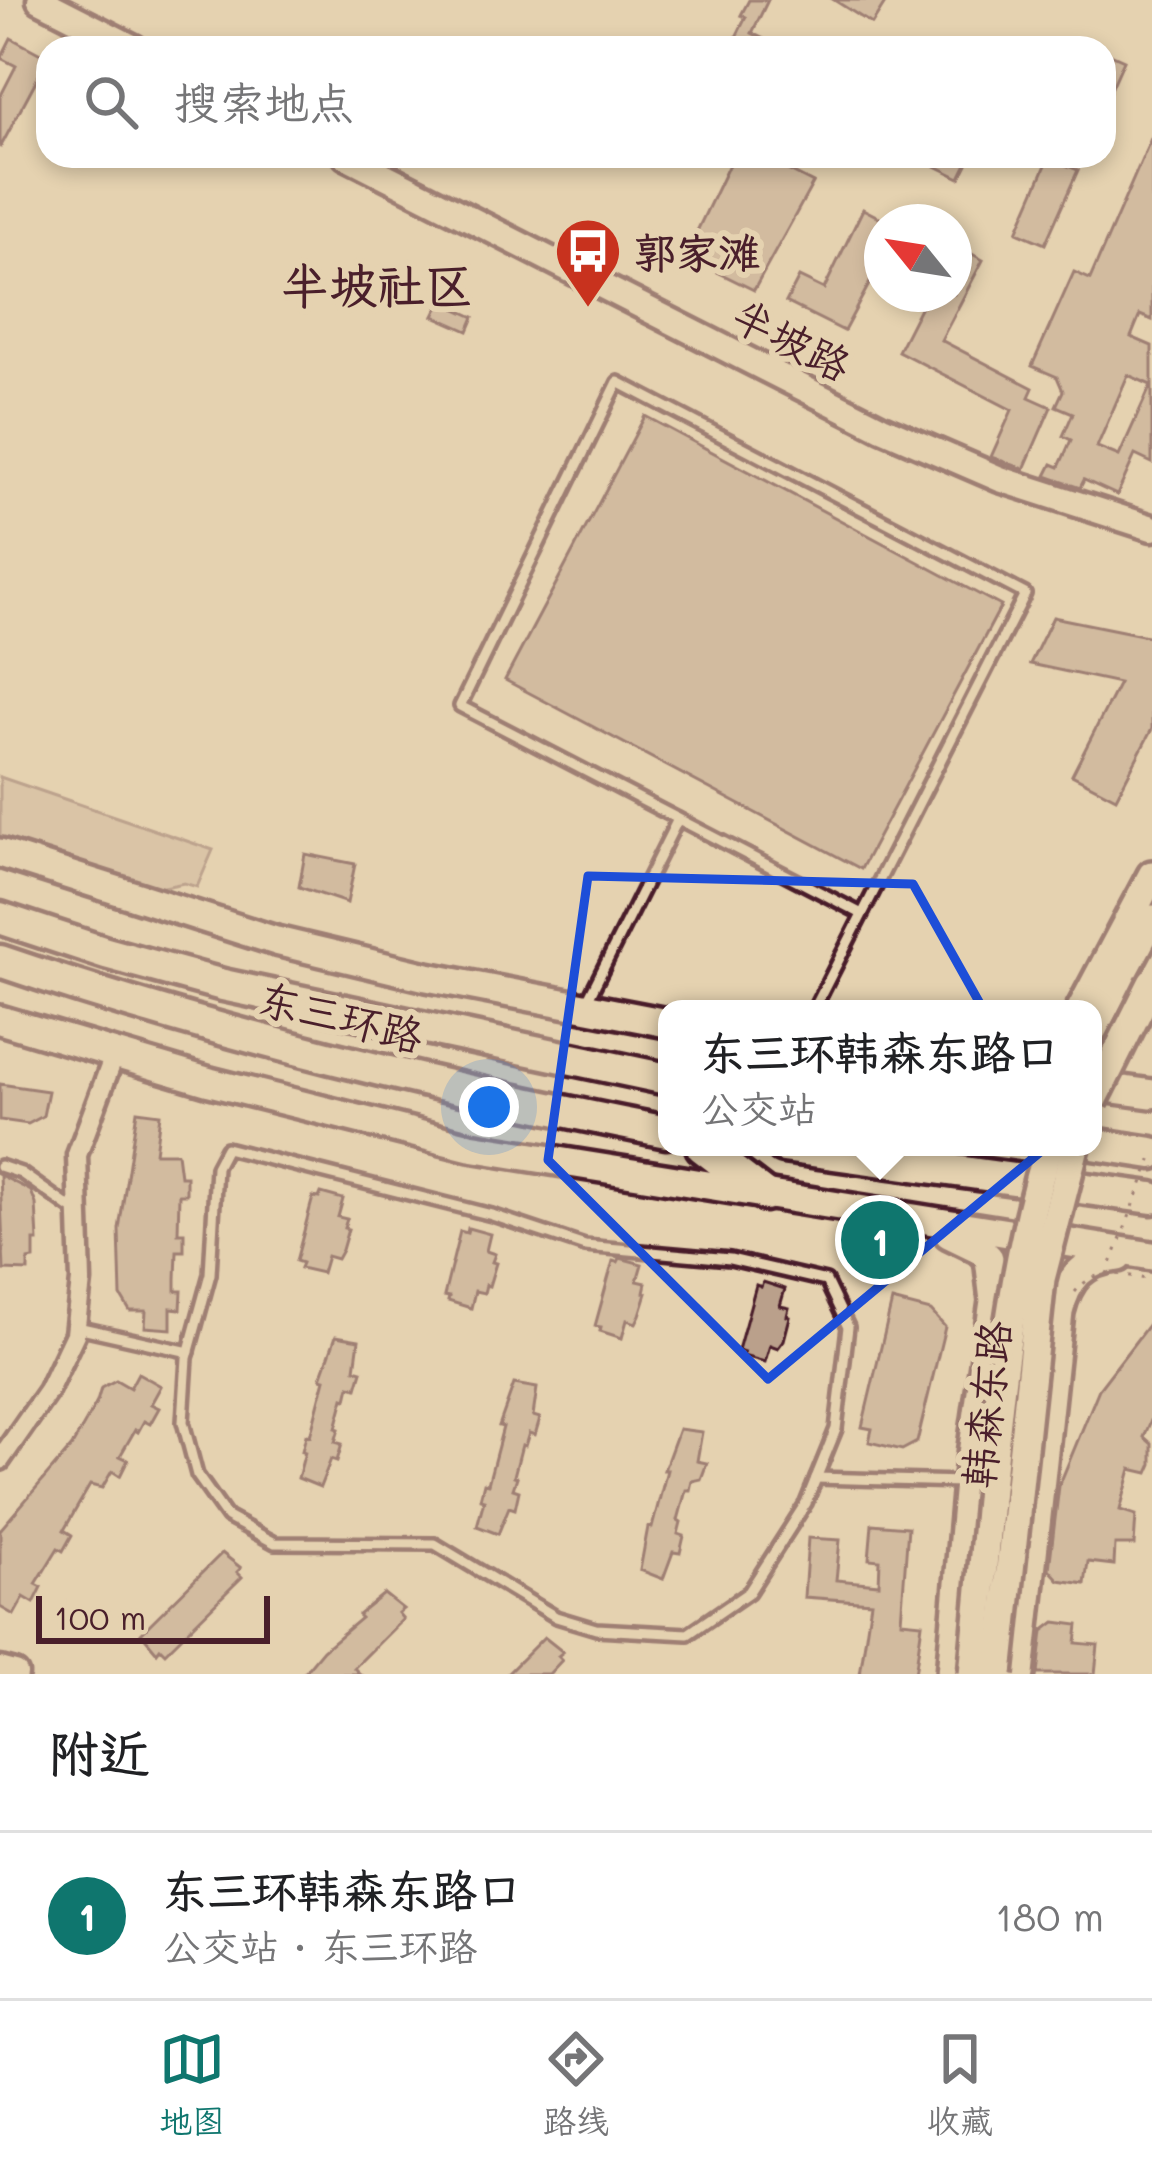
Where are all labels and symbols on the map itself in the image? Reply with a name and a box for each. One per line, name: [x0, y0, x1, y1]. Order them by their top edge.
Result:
north arrow: [864, 204, 972, 312]
bus stop icon: 郭家滩: [553, 216, 623, 310]
place label: 郭家滩: [634, 224, 760, 279]
district label: 半坡社区: [281, 253, 473, 315]
street label: 半坡路: [723, 286, 861, 392]
street label: 东三环路: [253, 969, 429, 1063]
your location: [459, 1077, 519, 1137]
pin: 1: [841, 1195, 919, 1285]
street label: 韩森东路: [949, 1318, 1021, 1490]
scale bar: [36, 1590, 270, 1643]

